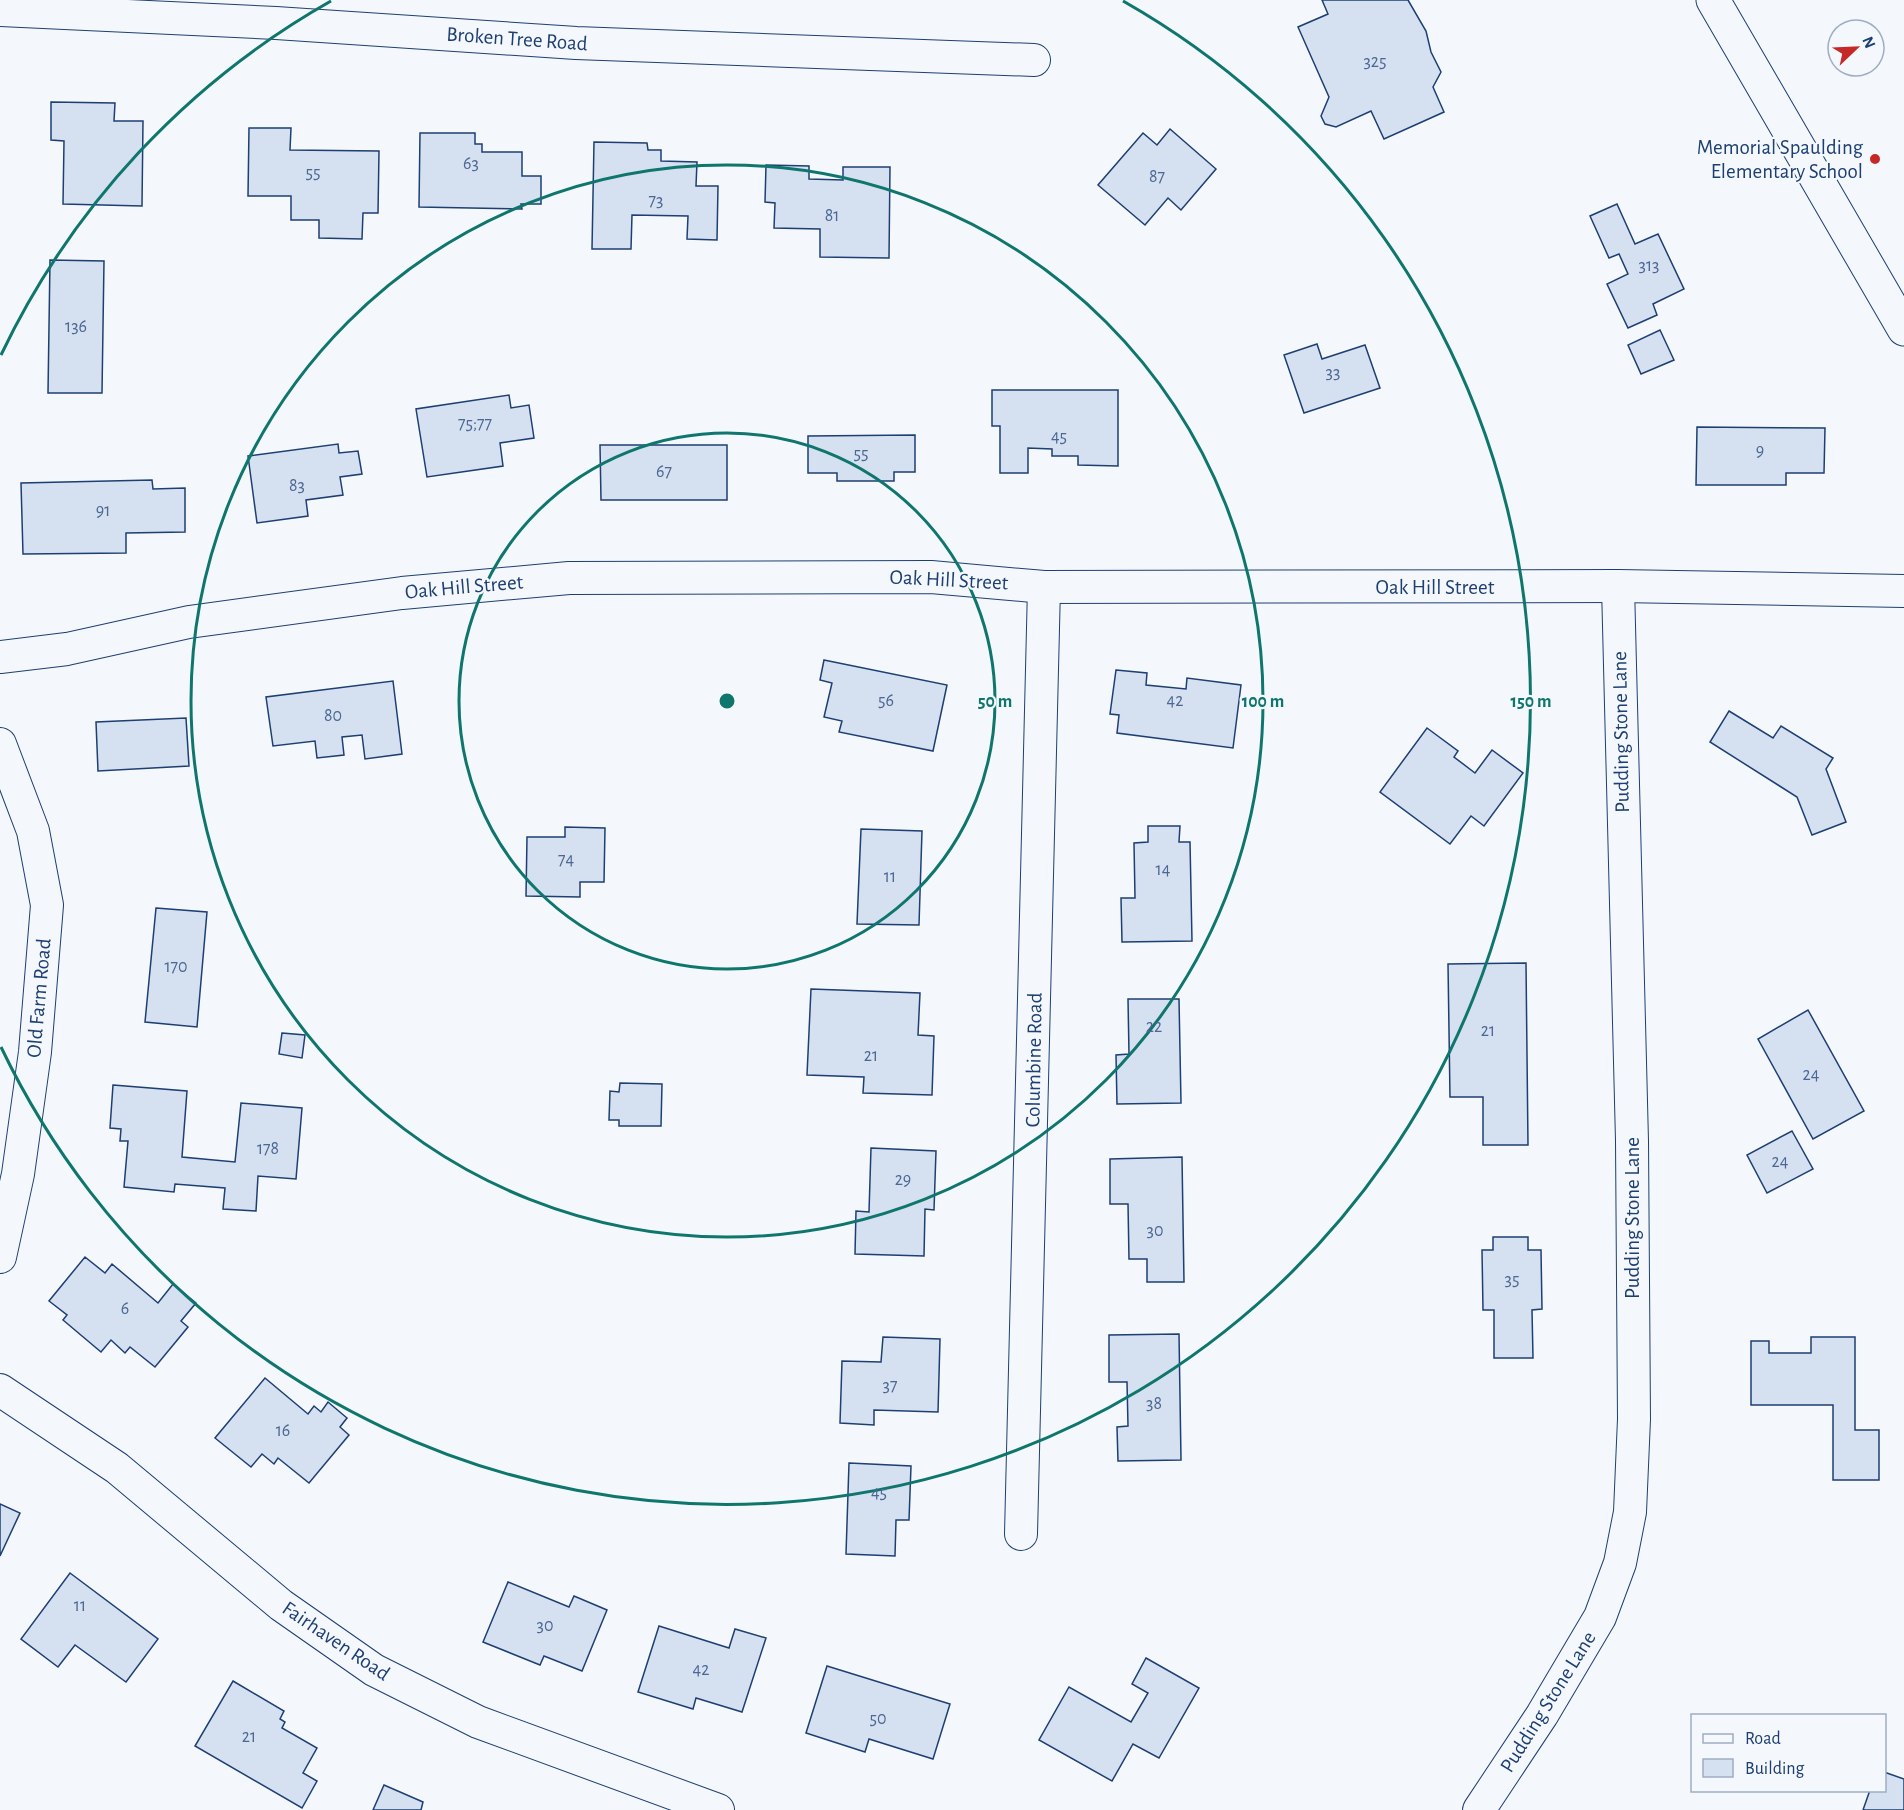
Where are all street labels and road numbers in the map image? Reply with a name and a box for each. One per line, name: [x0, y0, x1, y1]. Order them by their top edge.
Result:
street label: Broken Tree Road: [446, 24, 589, 54]
street label: Oak Hill Street: [889, 566, 1009, 594]
street label: Oak Hill Street: [404, 571, 524, 603]
street label: Oak Hill Street: [1376, 577, 1495, 598]
street label: Pudding Stone Lane: [1609, 651, 1633, 813]
street label: Old Farm Road: [23, 937, 55, 1059]
street label: Columbine Road: [1022, 992, 1046, 1128]
street label: Pudding Stone Lane: [1622, 1137, 1643, 1299]
street label: Fairhaven Road: [278, 1597, 394, 1685]
street label: Pudding Stone Lane: [1496, 1628, 1600, 1776]

